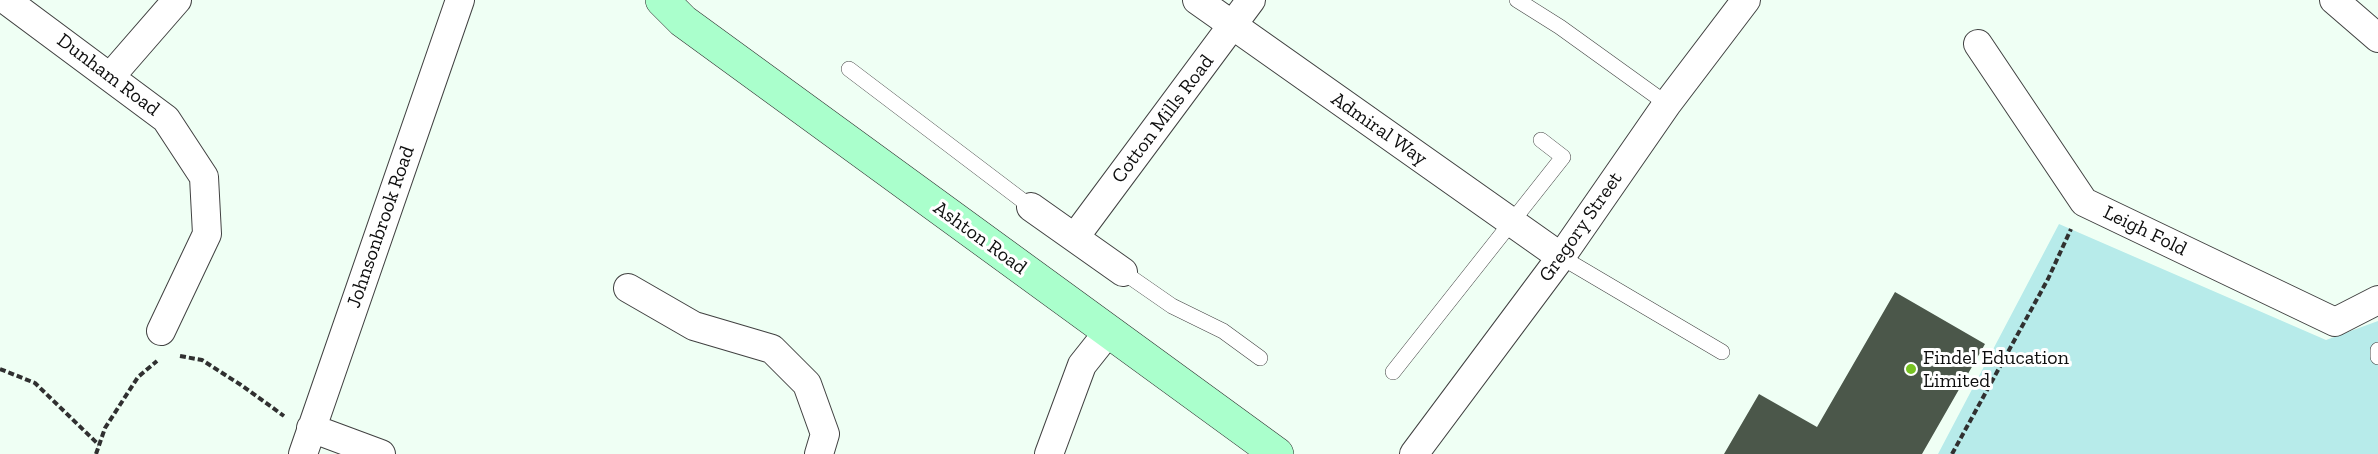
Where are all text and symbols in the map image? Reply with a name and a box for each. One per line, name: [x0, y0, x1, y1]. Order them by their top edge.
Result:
street label: Dunham Road: [52, 29, 164, 121]
street label: Cotton Mills Road: [1107, 50, 1219, 188]
street label: Admiral Way: [1326, 87, 1432, 171]
street label: Johnsonbrook Road: [342, 143, 420, 311]
street label: Gregory Street: [1534, 167, 1628, 287]
street label: Ashton Road: [929, 196, 1031, 280]
street label: Leigh Fold: [2099, 201, 2191, 261]
place label: Findel Education Limited: [1923, 346, 2069, 393]
marker: Findel Education Limited: [1904, 362, 1918, 376]

